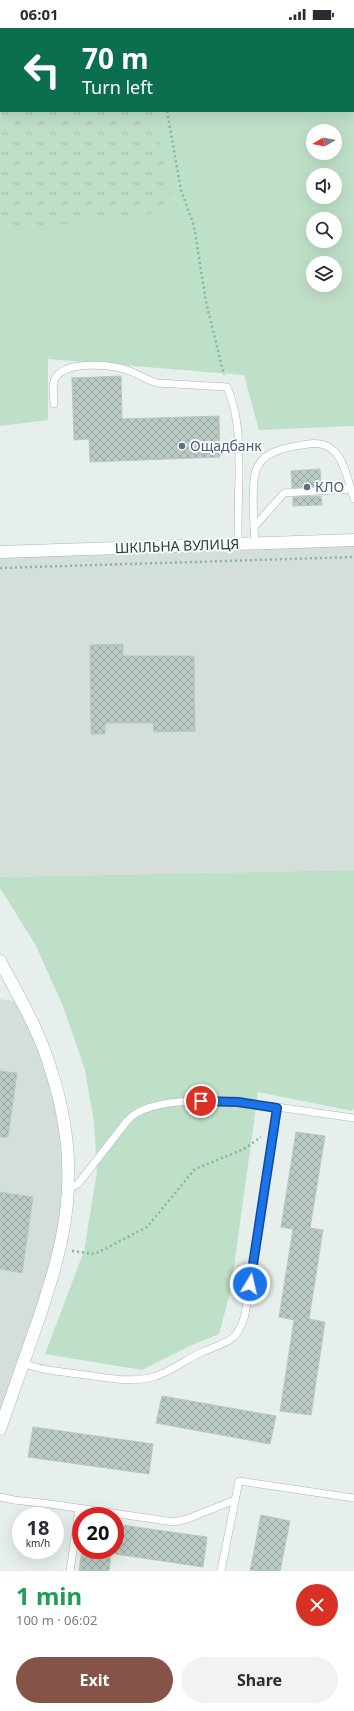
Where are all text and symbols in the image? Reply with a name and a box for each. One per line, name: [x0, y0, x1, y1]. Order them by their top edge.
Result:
text: 06:01: [20, 4, 59, 24]
text: 70 m: [82, 39, 149, 77]
icon: left: [16, 44, 68, 96]
text: Turn left: [82, 75, 153, 99]
north arrow: [306, 124, 342, 160]
map controls: [306, 124, 342, 292]
button: sound: [306, 168, 342, 204]
button: search: [306, 212, 342, 248]
button: layers: [306, 256, 342, 292]
place label: Ощадбанк: [190, 436, 262, 455]
marker: Ощадбанк: [177, 441, 187, 451]
place label: КЛО: [315, 477, 344, 496]
marker: КЛО: [302, 482, 312, 492]
street label: ШКІЛЬНА ВУЛИЦЯ: [114, 534, 240, 557]
pin: [184, 1084, 218, 1118]
icon: arrive: [190, 1090, 212, 1112]
position arrow: [229, 1263, 271, 1305]
speed limit sign: 20: [72, 1507, 124, 1559]
text: 18: [27, 1514, 49, 1541]
text: km/h: [26, 1536, 50, 1550]
text: 1 min: [16, 1579, 82, 1612]
button: close: [296, 1584, 338, 1626]
text: 100 m · 06:02: [16, 1611, 97, 1629]
button: Exit: [16, 1657, 173, 1703]
button: Share: [181, 1657, 338, 1703]

